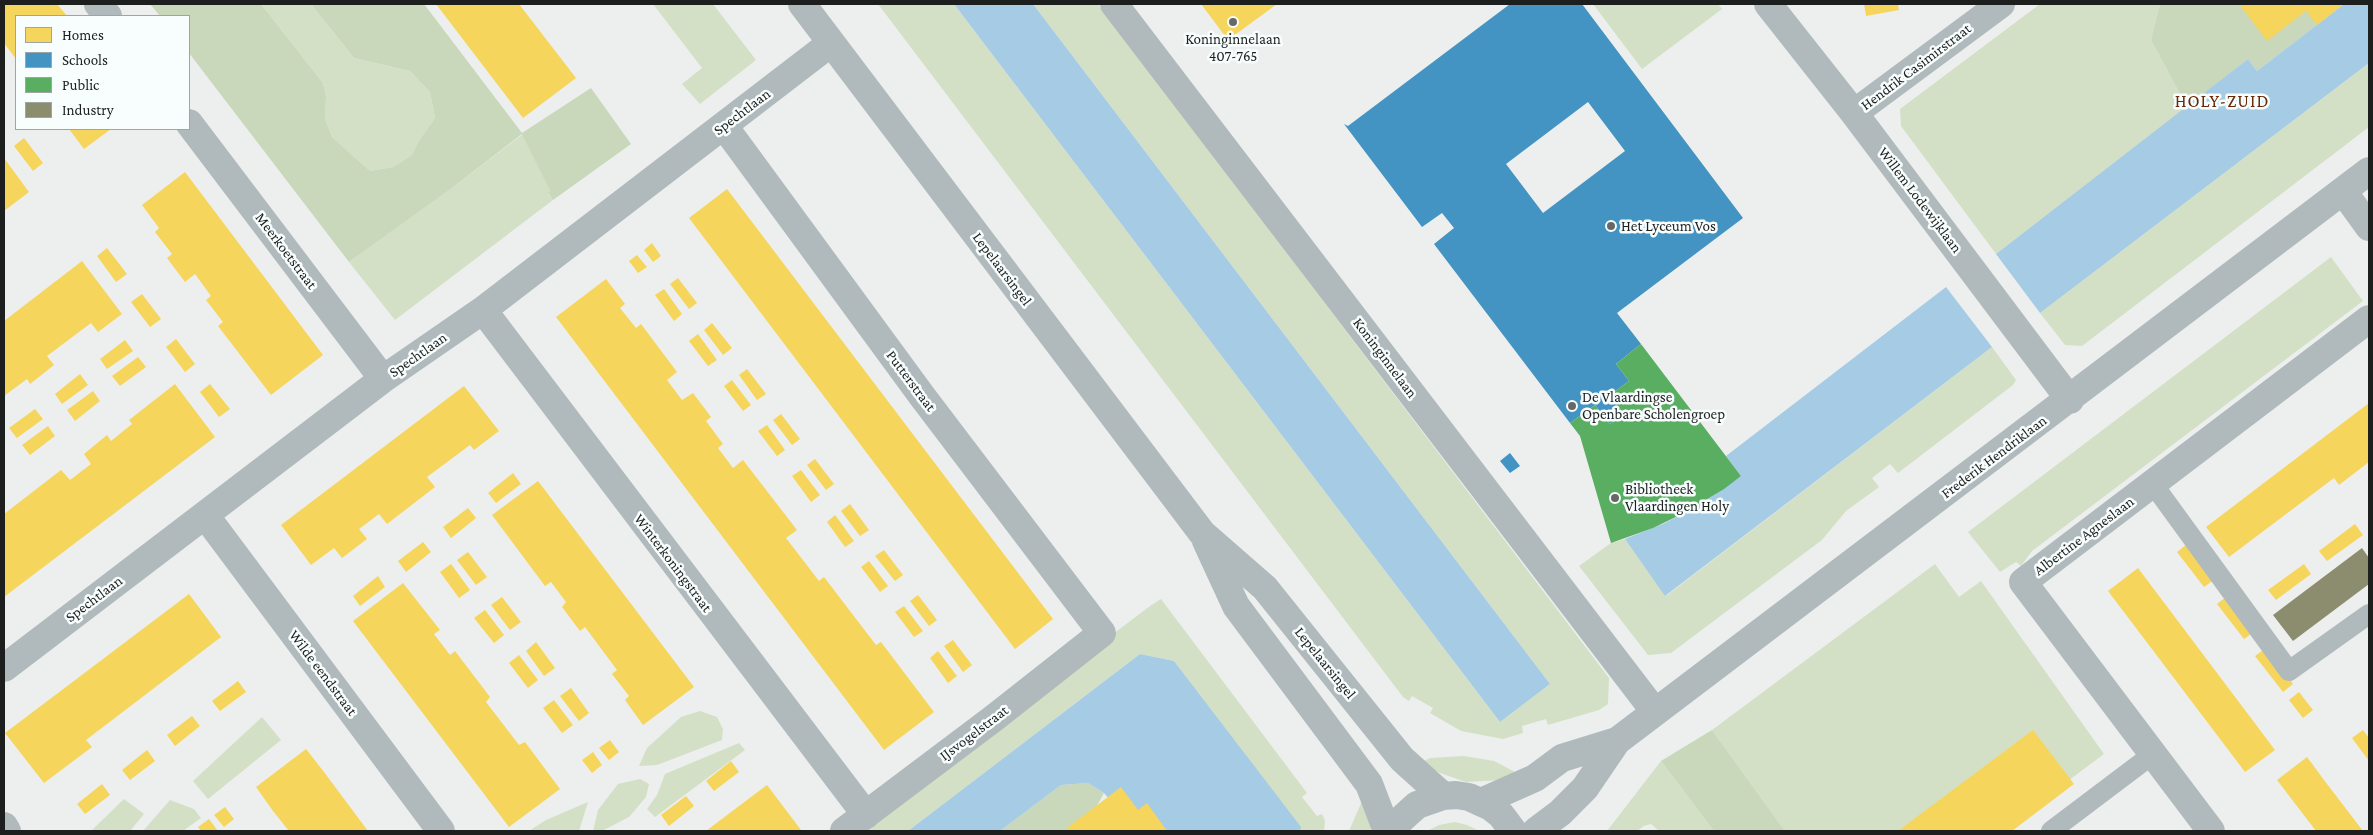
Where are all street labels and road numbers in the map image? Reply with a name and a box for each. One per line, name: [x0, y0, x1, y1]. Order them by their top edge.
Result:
street label: Hendrik Casimirstraat: [1857, 20, 1975, 114]
street label: Spechtlaan: [710, 85, 774, 139]
street label: Willem Lodewijklaan: [1874, 144, 1966, 256]
street label: Meerkoetstraat: [251, 209, 321, 293]
street label: Lepelaarsingel: [969, 229, 1035, 309]
street label: Koninginnelaan: [1349, 314, 1421, 402]
street label: Spechtlaan: [386, 329, 450, 381]
street label: Putterstraat: [882, 347, 940, 415]
street label: Frederik Hendriklaan: [1938, 411, 2050, 503]
street label: Albertine Agneslaan: [2030, 493, 2138, 579]
street label: Winterkoningstraat: [630, 510, 716, 616]
street label: Spechtlaan: [62, 572, 126, 626]
street label: Lepelaarsingel: [1291, 623, 1359, 703]
street label: Wilde eendstraat: [285, 627, 361, 719]
street label: IJsvogelstraat: [936, 701, 1012, 765]

